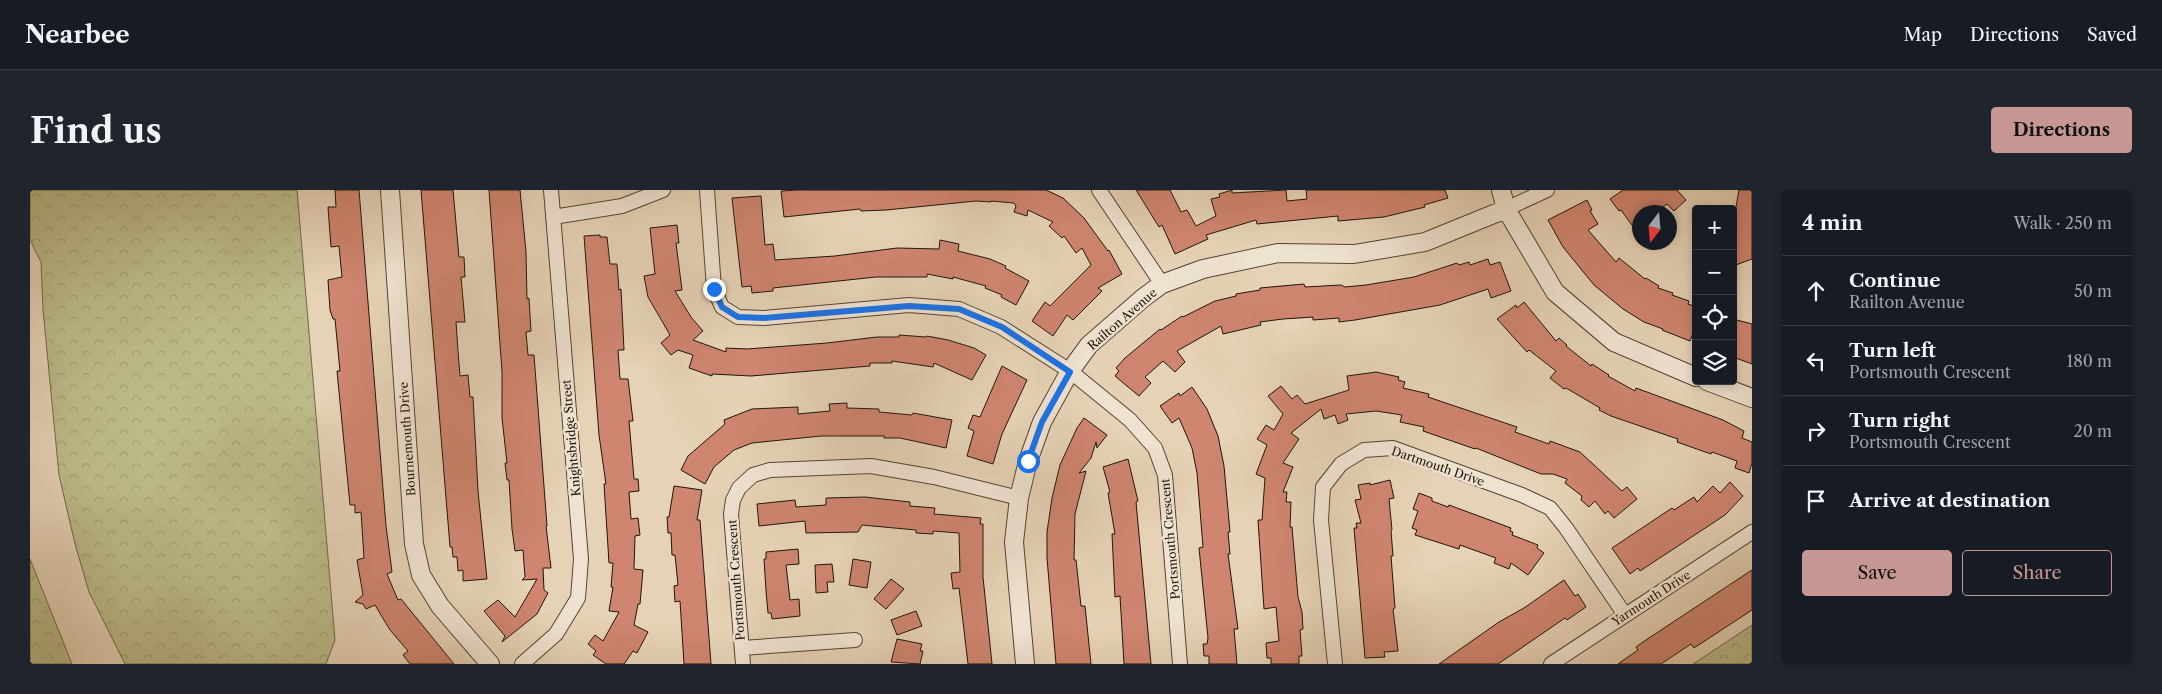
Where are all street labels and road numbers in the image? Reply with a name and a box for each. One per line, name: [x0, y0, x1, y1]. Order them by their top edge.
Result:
street label: Railton Avenue: [1084, 285, 1160, 353]
street label: Knightsbridge Street: [558, 378, 584, 497]
street label: Bournemouth Drive: [396, 381, 418, 497]
street label: Dartmouth Drive: [1390, 443, 1487, 489]
street label: Portsmouth Crescent: [1157, 477, 1183, 600]
street label: Portsmouth Crescent: [724, 518, 748, 641]
street label: Yarmouth Drive: [1608, 567, 1693, 630]

